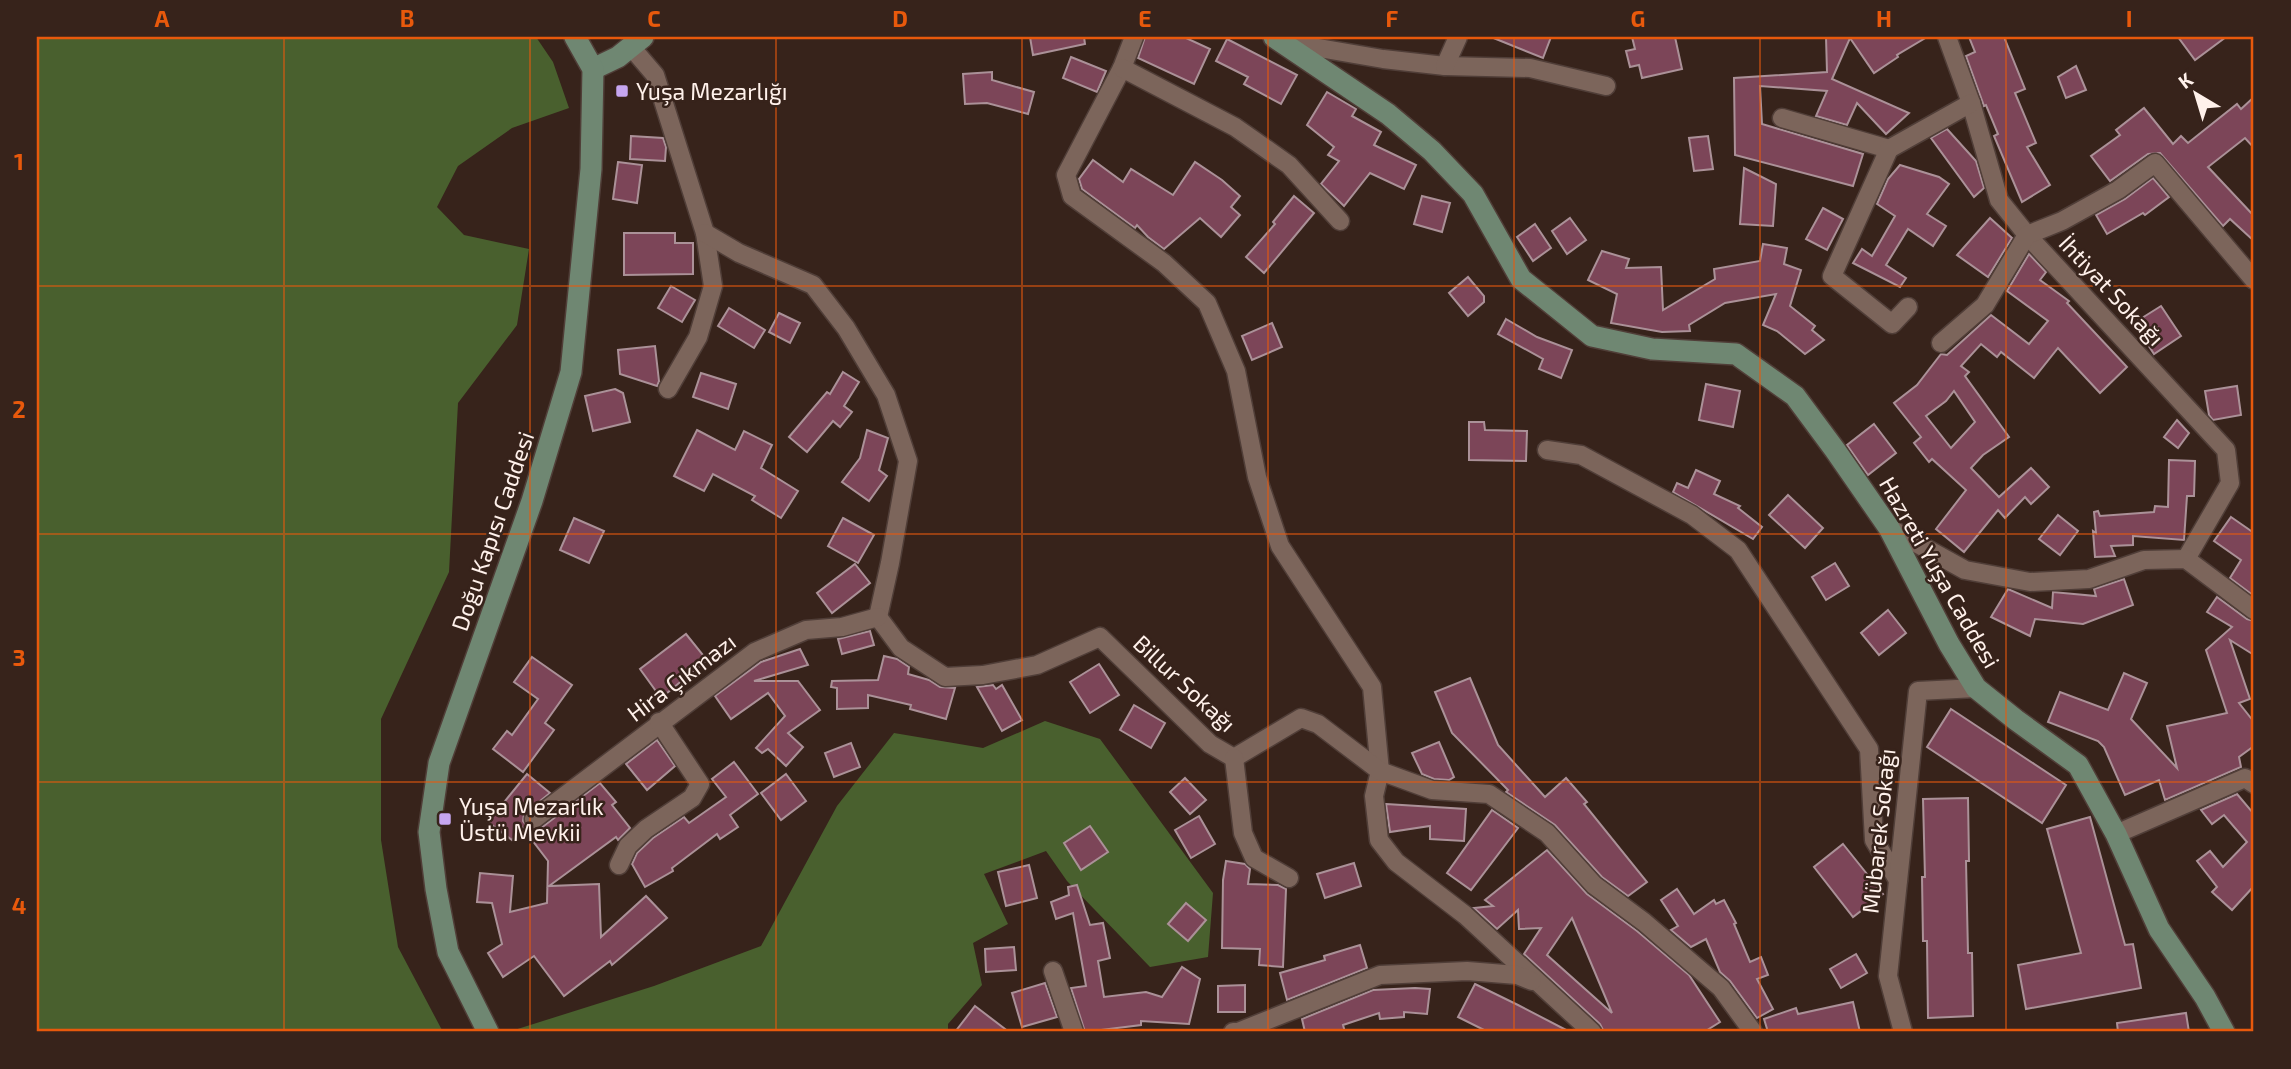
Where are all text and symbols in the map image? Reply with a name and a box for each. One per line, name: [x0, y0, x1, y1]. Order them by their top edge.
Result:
text: A: [154, 4, 170, 32]
text: B: [400, 4, 414, 32]
text: C: [647, 4, 661, 32]
text: D: [892, 4, 908, 32]
text: E: [1138, 4, 1152, 32]
text: F: [1386, 4, 1399, 32]
text: G: [1631, 4, 1645, 32]
text: H: [1876, 4, 1892, 32]
text: I: [2126, 4, 2132, 32]
north arrow: [2162, 60, 2232, 130]
text: K: [2173, 67, 2197, 93]
place label: Yuşa Mezarlığı: [636, 77, 788, 106]
marker: Yuşa Mezarlığı: [614, 83, 630, 99]
text: 1: [14, 147, 24, 175]
street label: İhtiyat Sokağı: [2054, 229, 2170, 351]
text: 2: [12, 395, 26, 423]
street label: Doğu Kapısı Caddesi: [445, 428, 539, 634]
street label: Hazreti Yuşa Caddesi: [1873, 471, 2006, 673]
street label: Hira Çıkmazı: [621, 627, 741, 728]
street label: Billur Sokağı: [1128, 629, 1242, 737]
text: 3: [12, 643, 26, 671]
street label: Mübarek Sokağı: [1855, 747, 1901, 915]
place label: Yuşa Mezarlık Üstü Mevkii: [459, 792, 604, 846]
marker: Yuşa Mezarlık Üstü Mevkii: [437, 811, 453, 827]
text: 4: [12, 891, 26, 919]

